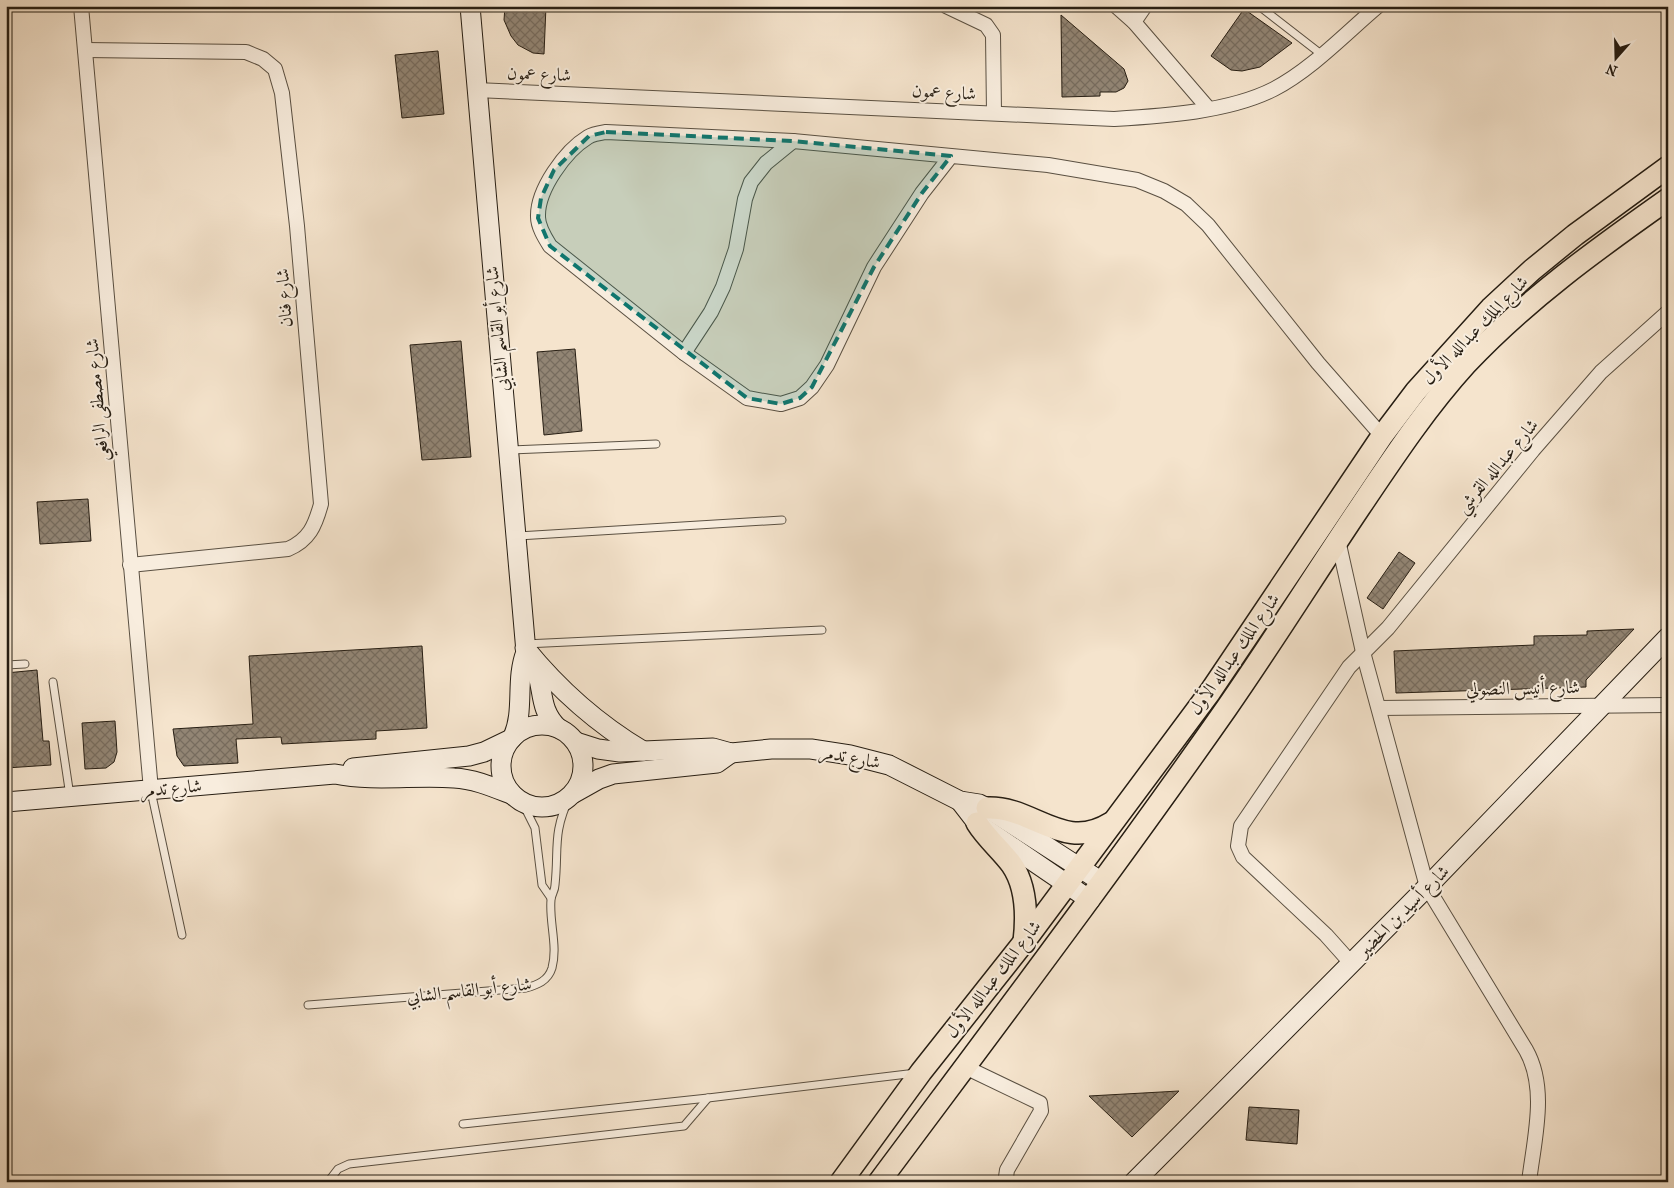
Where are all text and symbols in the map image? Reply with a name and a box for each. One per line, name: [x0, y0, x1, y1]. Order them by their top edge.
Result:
north arrow: [1592, 32, 1642, 82]
text: N: [1603, 60, 1620, 80]
street label: شارع عمون: [506, 63, 571, 90]
street label: شارع عمون: [911, 80, 977, 109]
street label: شارع أبو القاسم الشابي: [479, 265, 520, 393]
street label: شارع فنان: [272, 267, 301, 328]
street label: شارع الملك عبدالله الأول: [1416, 269, 1536, 392]
street label: شارع مصطفى الرافعي: [82, 337, 119, 462]
street label: شارع عبدالله القرشي: [1452, 415, 1548, 522]
street label: شارع الملك عبدالله الأول: [1182, 588, 1287, 721]
street label: شارع أنيس النصولي: [1466, 674, 1580, 704]
street label: شارع تدمر: [817, 741, 882, 778]
street label: شارع تدمر: [139, 775, 203, 806]
street label: شارع أسيد بن الحضير: [1349, 859, 1457, 966]
street label: شارع الملك عبدالله الأول: [939, 914, 1049, 1045]
street label: شارع أبو القاسم الشابي: [405, 971, 533, 1014]

